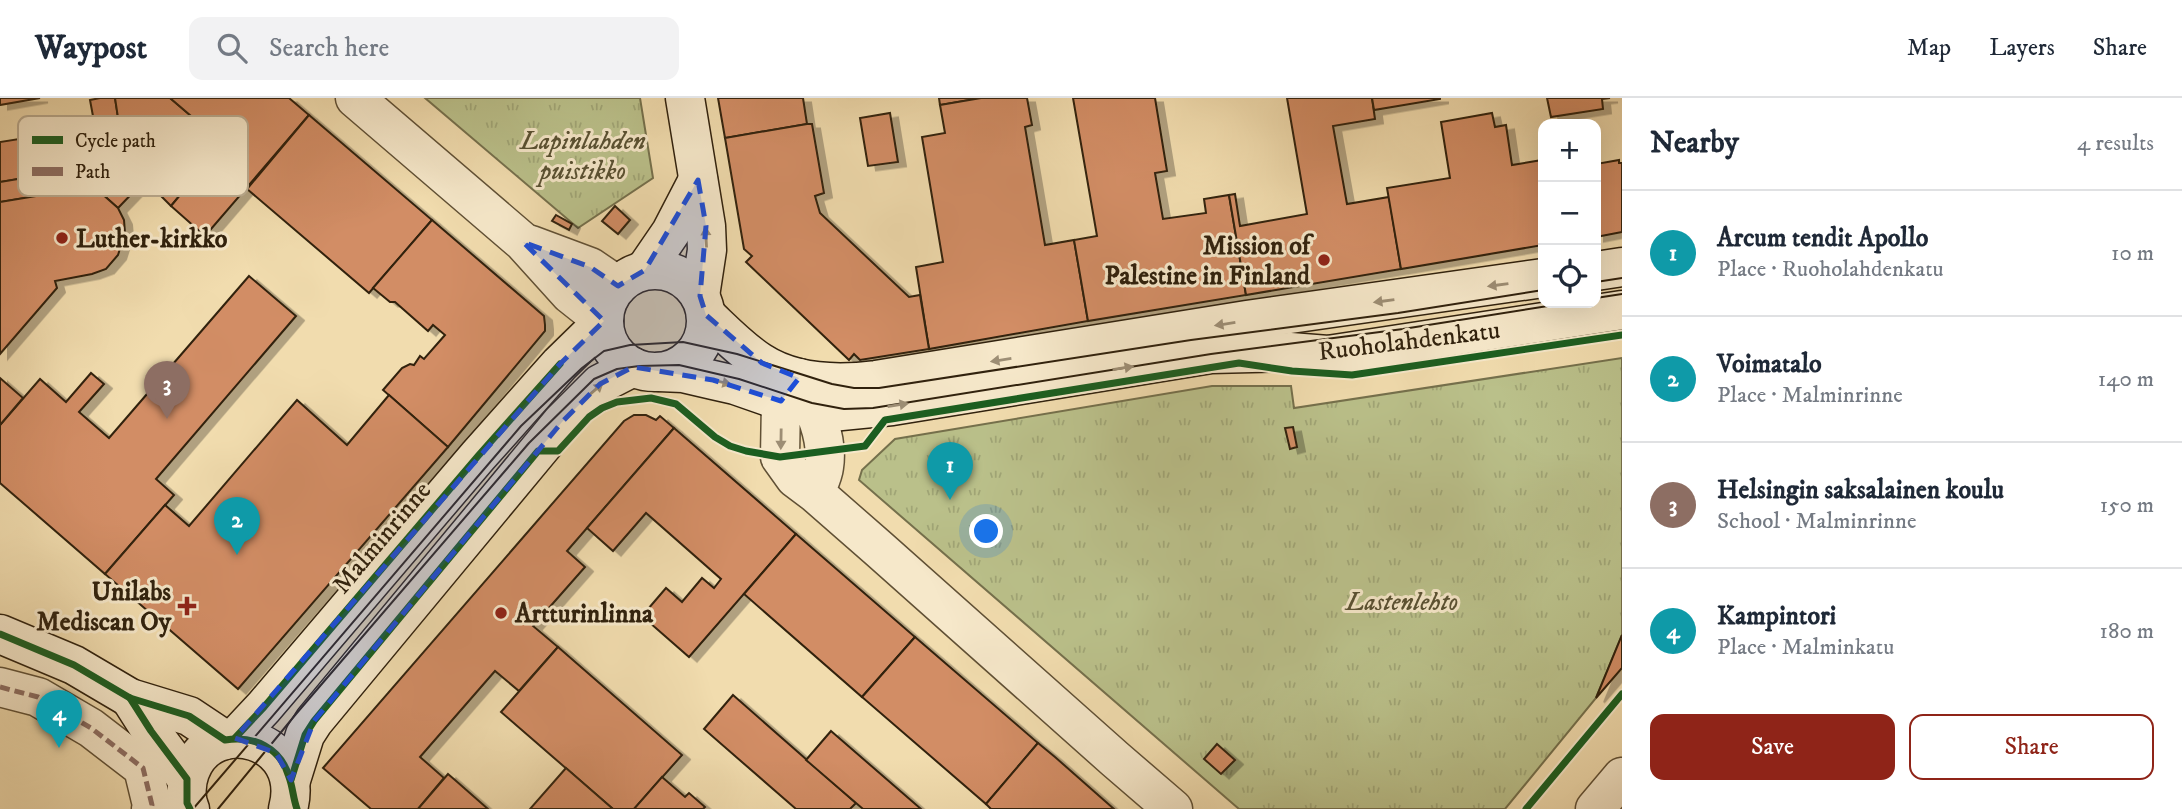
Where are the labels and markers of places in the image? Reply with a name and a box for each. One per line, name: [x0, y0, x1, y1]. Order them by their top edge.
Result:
place label: Luther-kirkko: [76, 223, 228, 256]
marker: Luther-kirkko: [54, 230, 70, 246]
place label: Mission of Palestine in Finland: [1104, 230, 1315, 293]
marker: Mission of Palestine in Finland: [1316, 252, 1332, 268]
pin: 3: [144, 361, 190, 419]
pin: 1: [927, 442, 973, 500]
pin: 2: [214, 497, 260, 555]
place label: Unilabs Mediscan Oy: [36, 576, 172, 639]
marker: Unilabs Mediscan Oy: [177, 596, 197, 616]
place label: Artturinlinna: [514, 598, 654, 631]
marker: Artturinlinna: [493, 605, 509, 621]
pin: 4: [36, 690, 82, 748]

